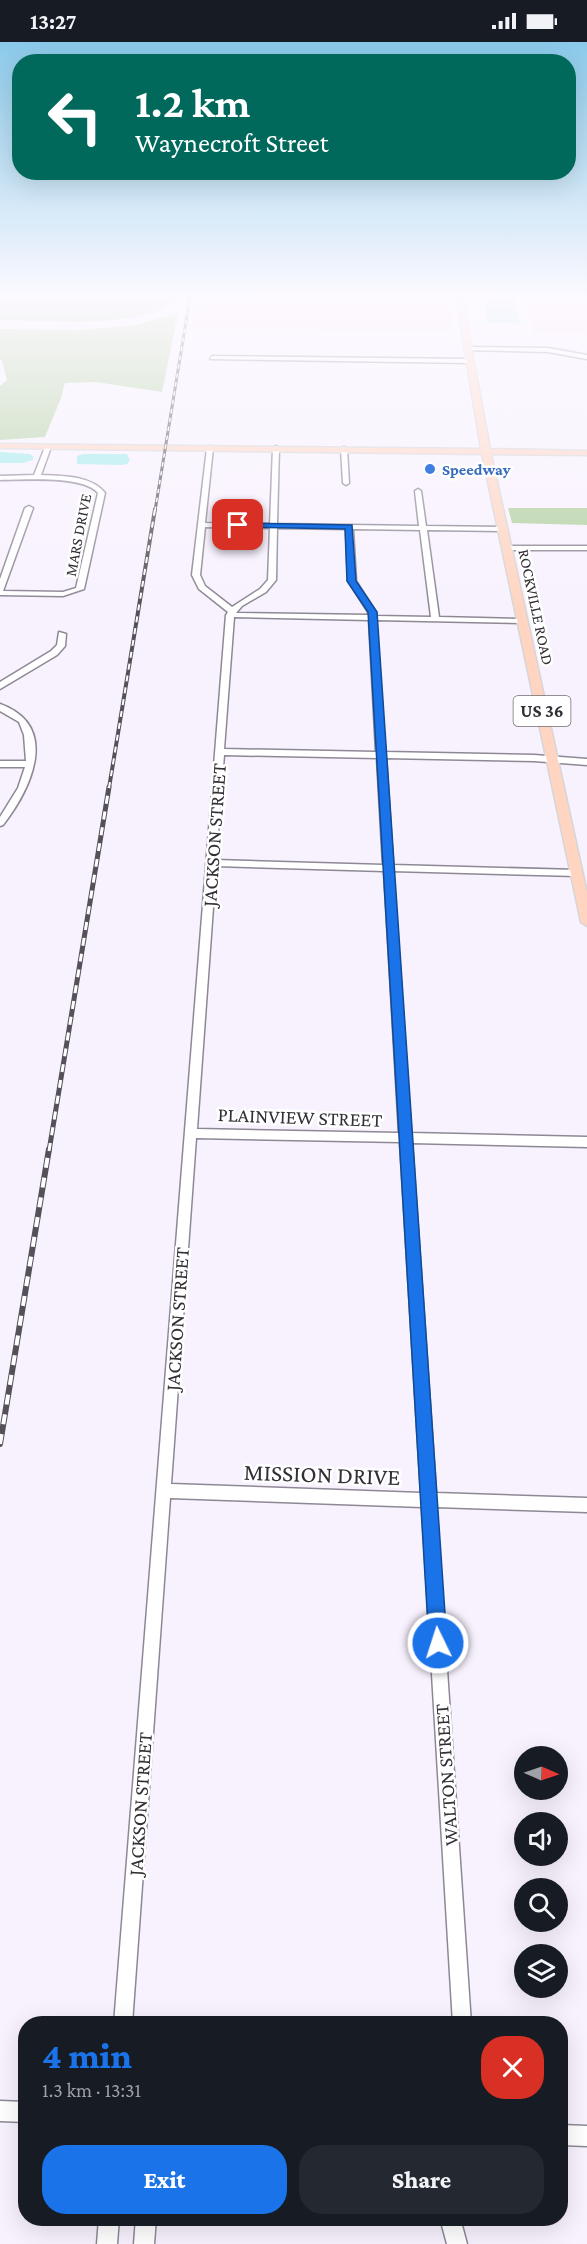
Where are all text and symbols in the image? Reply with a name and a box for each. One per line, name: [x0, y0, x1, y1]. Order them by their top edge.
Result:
text: 13:27: [30, 9, 76, 34]
icon: left: [36, 78, 114, 156]
text: 1.2 km: [135, 79, 250, 126]
text: Waynecroft Street: [135, 128, 329, 158]
place label: Speedway: [442, 461, 511, 478]
marker: Speedway: [423, 462, 437, 476]
street label: MARS DRIVE: [62, 492, 94, 578]
pin: [212, 499, 263, 550]
icon: arrive: [221, 508, 254, 541]
street label: ROCKVILLE ROAD: [515, 548, 557, 666]
road number: US 36: [514, 696, 570, 726]
street label: JACKSON STREET: [198, 762, 231, 910]
street label: PLAINVIEW STREET: [217, 1103, 383, 1131]
street label: JACKSON STREET: [161, 1246, 194, 1394]
street label: MISSION DRIVE: [243, 1458, 401, 1490]
position arrow: [406, 1611, 470, 1675]
street label: WALTON STREET: [430, 1703, 462, 1847]
street label: JACKSON STREET: [124, 1731, 157, 1879]
north arrow: [514, 1746, 568, 1800]
map controls: [514, 1746, 568, 1998]
button: sound: [514, 1812, 568, 1866]
button: search: [514, 1878, 568, 1932]
button: layers: [514, 1944, 568, 1998]
text: 4 min: [42, 2036, 132, 2076]
button: close: [481, 2036, 544, 2099]
text: 1.3 km · 13:31: [42, 2079, 141, 2101]
button: Exit: [42, 2145, 287, 2214]
button: Share: [299, 2145, 544, 2214]

